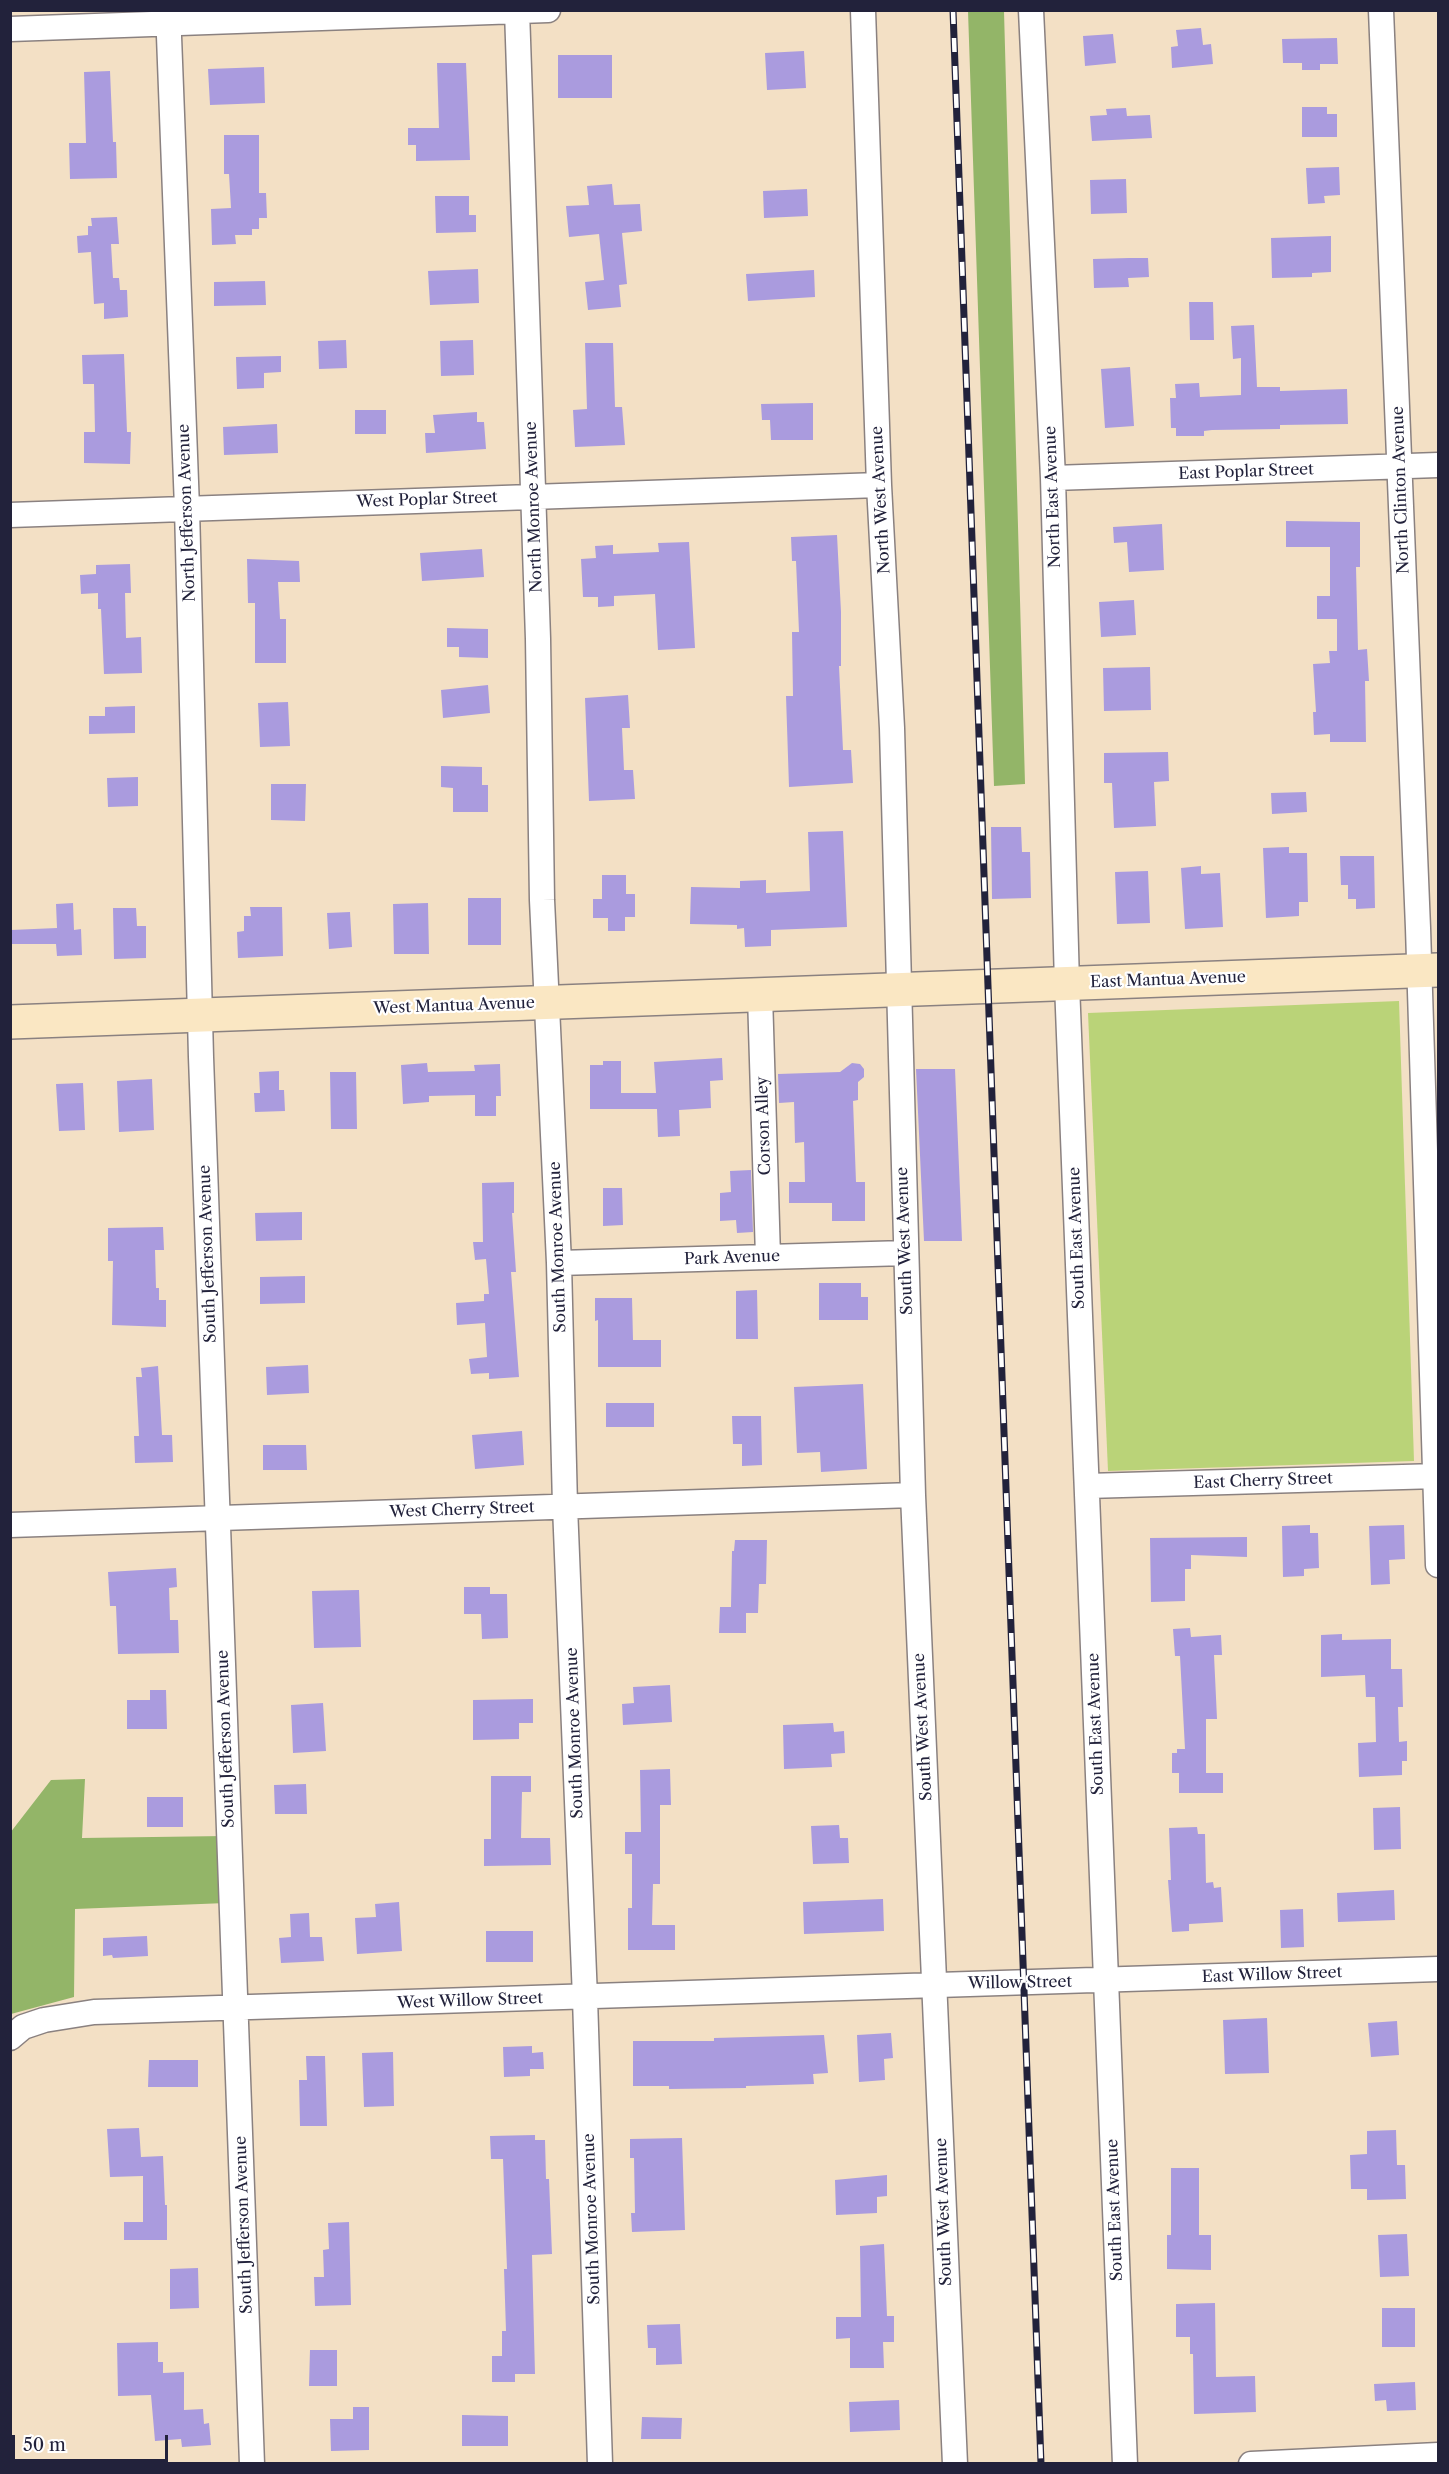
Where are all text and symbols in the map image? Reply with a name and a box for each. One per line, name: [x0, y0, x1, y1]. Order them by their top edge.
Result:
street label: North Clinton Avenue: [1388, 406, 1414, 574]
street label: North Monroe Avenue: [521, 421, 547, 593]
street label: North Jefferson Avenue: [174, 424, 200, 602]
street label: North East Avenue: [1041, 425, 1065, 569]
street label: North West Avenue: [868, 426, 894, 574]
street label: East Poplar Street: [1178, 460, 1314, 484]
street label: West Poplar Street: [356, 488, 498, 512]
street label: East Mantua Avenue: [1090, 968, 1246, 992]
street label: West Mantua Avenue: [373, 994, 535, 1018]
street label: Corson Alley: [753, 1076, 775, 1176]
street label: South Monroe Avenue: [545, 1161, 571, 1333]
street label: South Jefferson Avenue: [195, 1165, 221, 1343]
street label: South West Avenue: [893, 1167, 917, 1315]
street label: South East Avenue: [1065, 1167, 1089, 1309]
street label: Park Avenue: [684, 1247, 780, 1269]
street label: East Cherry Street: [1193, 1469, 1333, 1493]
street label: West Cherry Street: [389, 1498, 535, 1522]
street label: South Monroe Avenue: [562, 1647, 588, 1819]
street label: South Jefferson Avenue: [213, 1650, 239, 1828]
street label: South West Avenue: [910, 1653, 936, 1801]
street label: South East Avenue: [1084, 1653, 1108, 1795]
street label: East Willow Street: [1202, 1963, 1342, 1987]
street label: Willow Street: [968, 1972, 1072, 1994]
street label: West Willow Street: [397, 1989, 543, 2013]
street label: South Monroe Avenue: [579, 2133, 605, 2305]
street label: South Jefferson Avenue: [231, 2136, 257, 2314]
street label: South West Avenue: [932, 2138, 956, 2286]
street label: South East Avenue: [1103, 2139, 1127, 2281]
scale bar: [15, 2423, 171, 2461]
text: 50 m: [23, 2434, 66, 2456]

